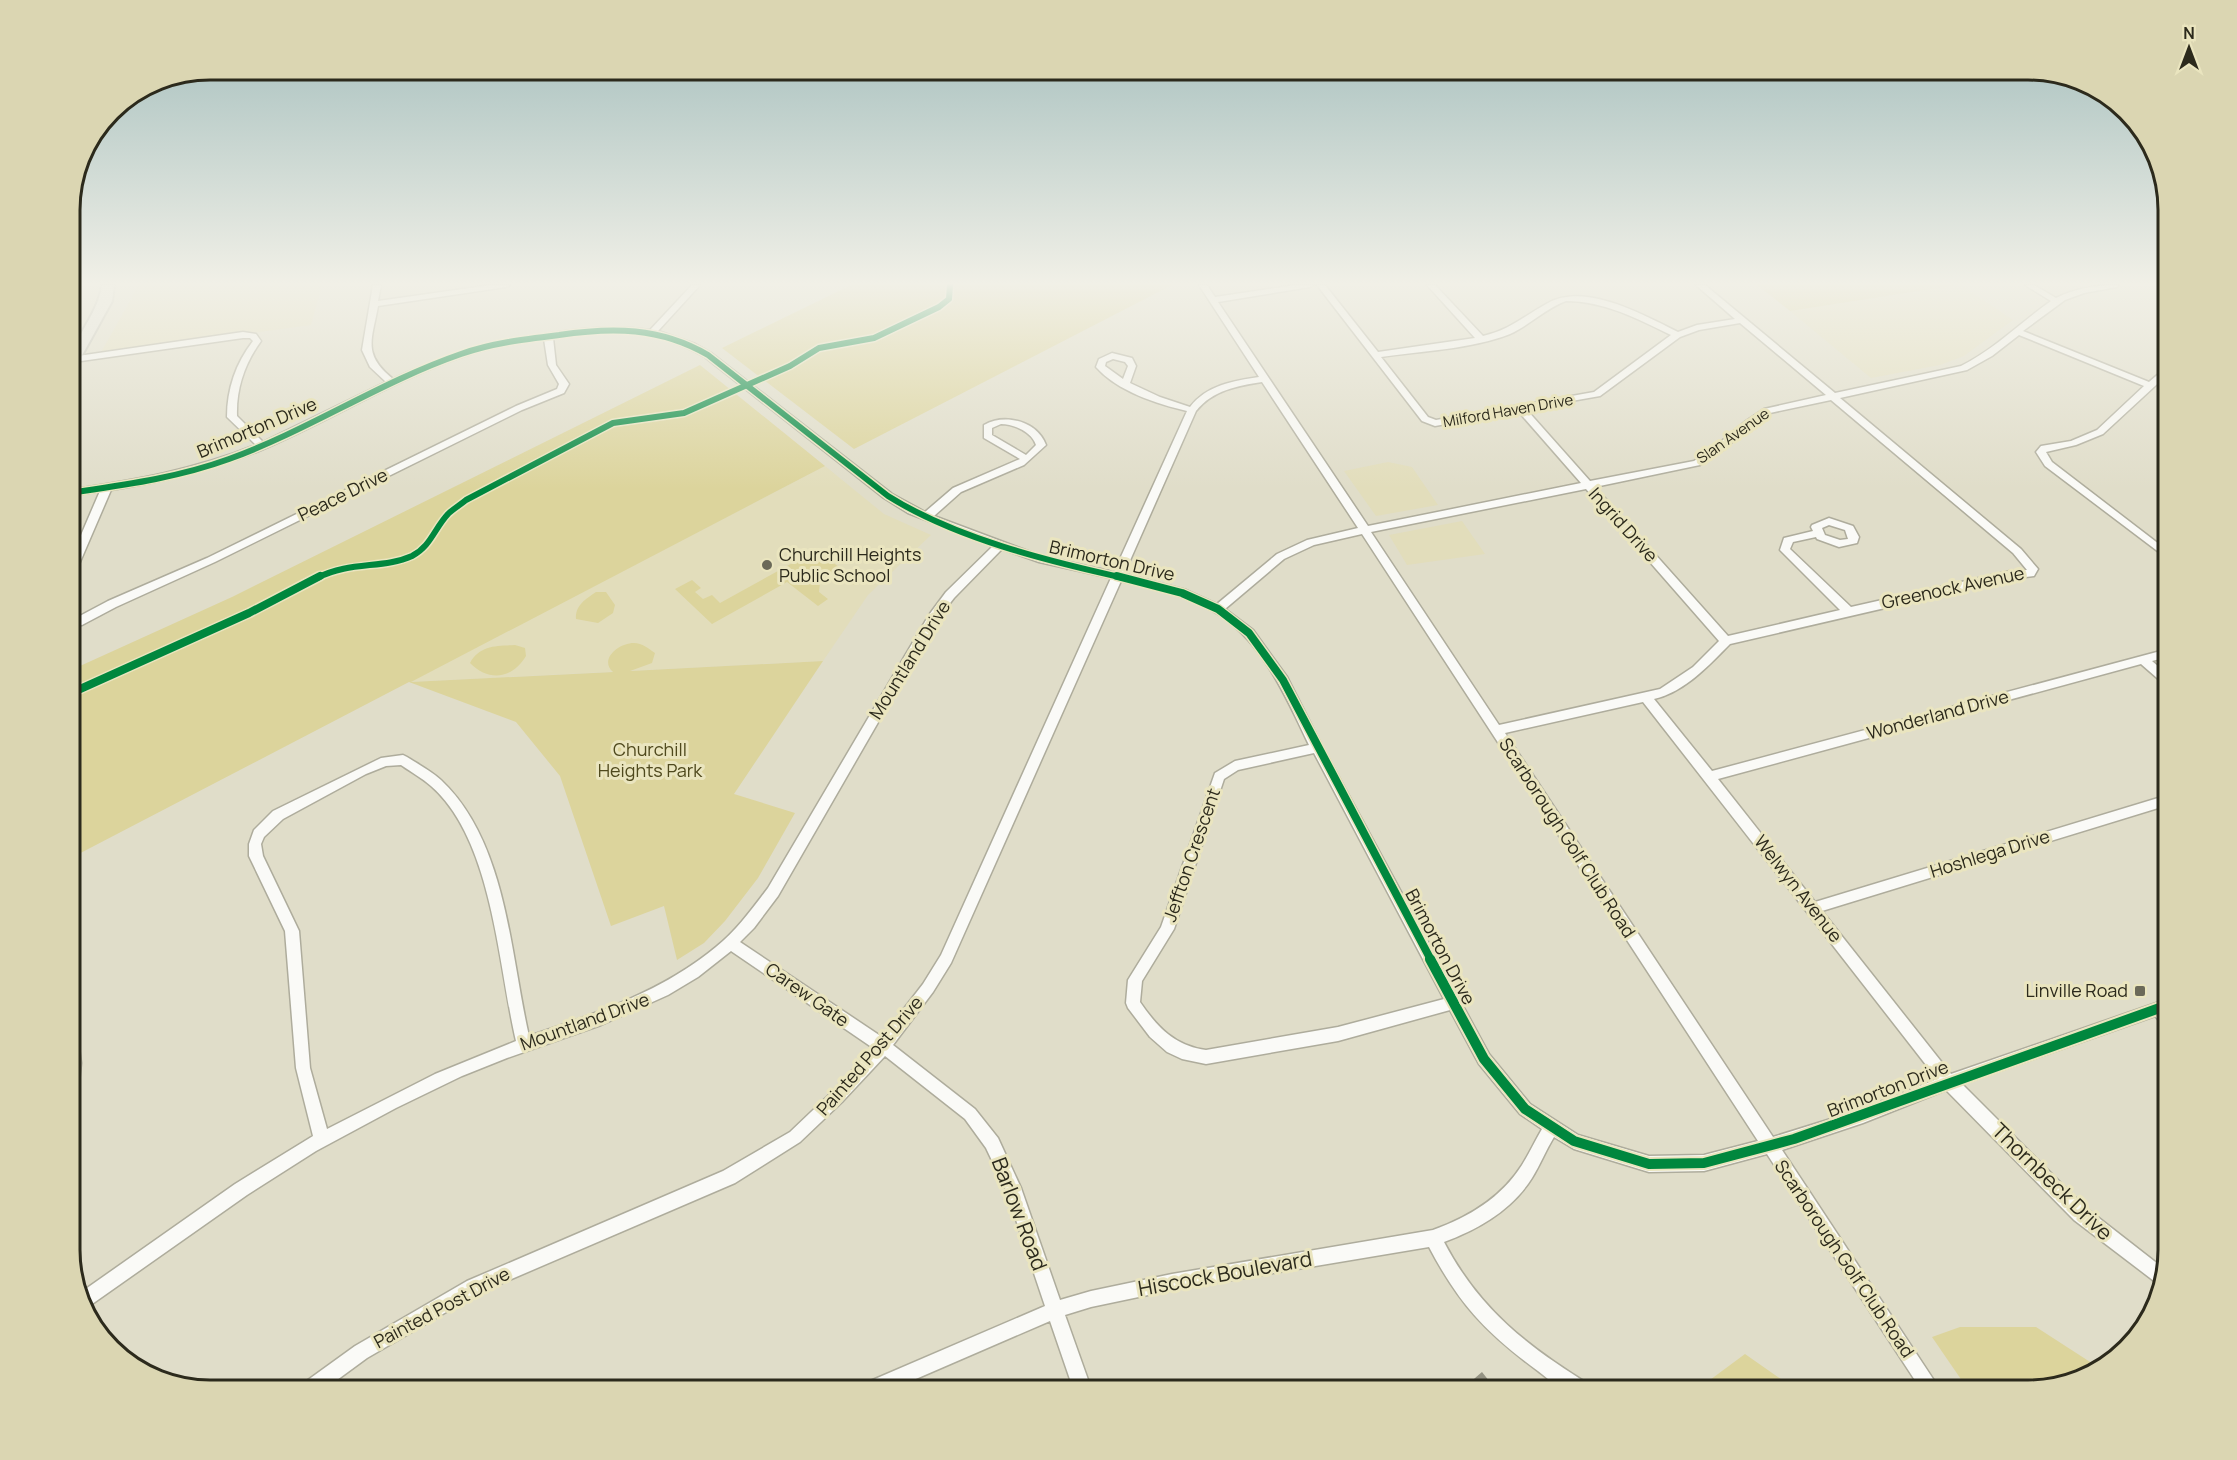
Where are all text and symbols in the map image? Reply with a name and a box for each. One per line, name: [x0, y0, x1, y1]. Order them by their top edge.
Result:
north arrow: [2159, 18, 2219, 78]
text: N: [2183, 22, 2195, 44]
street label: Milford Haven Drive: [1441, 389, 1575, 432]
street label: Brimorton Drive: [193, 391, 320, 463]
street label: Slan Avenue: [1692, 403, 1773, 468]
street label: Peace Drive: [294, 462, 391, 526]
street label: Ingrid Drive: [1584, 482, 1664, 567]
street label: Brimorton Drive: [1047, 534, 1177, 586]
place label: Churchill Heights Public School: [779, 542, 922, 587]
marker: Churchill Heights Public School: [760, 558, 774, 572]
street label: Greenock Avenue: [1879, 560, 2026, 614]
street label: Mountland Drive: [863, 596, 955, 723]
street label: Wonderland Drive: [1864, 684, 2011, 745]
street label: Scarborough Golf Club Road: [1494, 733, 1642, 942]
park label: Churchill Heights Park: [598, 737, 703, 782]
street label: Jeffton Crescent: [1157, 785, 1225, 925]
street label: Hoshlega Drive: [1927, 823, 2053, 883]
street label: Welwyn Avenue: [1749, 830, 1848, 947]
street label: Brimorton Drive: [1400, 884, 1482, 1009]
street label: Carew Gate: [761, 957, 854, 1032]
place label: Linville Road: [2025, 978, 2128, 1002]
marker: Linville Road: [2133, 984, 2147, 998]
street label: Mountland Drive: [517, 987, 652, 1056]
street label: Painted Post Drive: [811, 991, 928, 1120]
street label: Brimorton Drive: [1824, 1054, 1952, 1122]
street label: Thornbeck Drive: [1986, 1117, 2119, 1246]
street label: Barlow Road: [986, 1153, 1054, 1274]
street label: Scarborough Golf Club Road: [1770, 1155, 1920, 1362]
street label: Hiscock Boulevard: [1136, 1244, 1314, 1302]
street label: Painted Post Drive: [369, 1261, 514, 1353]

